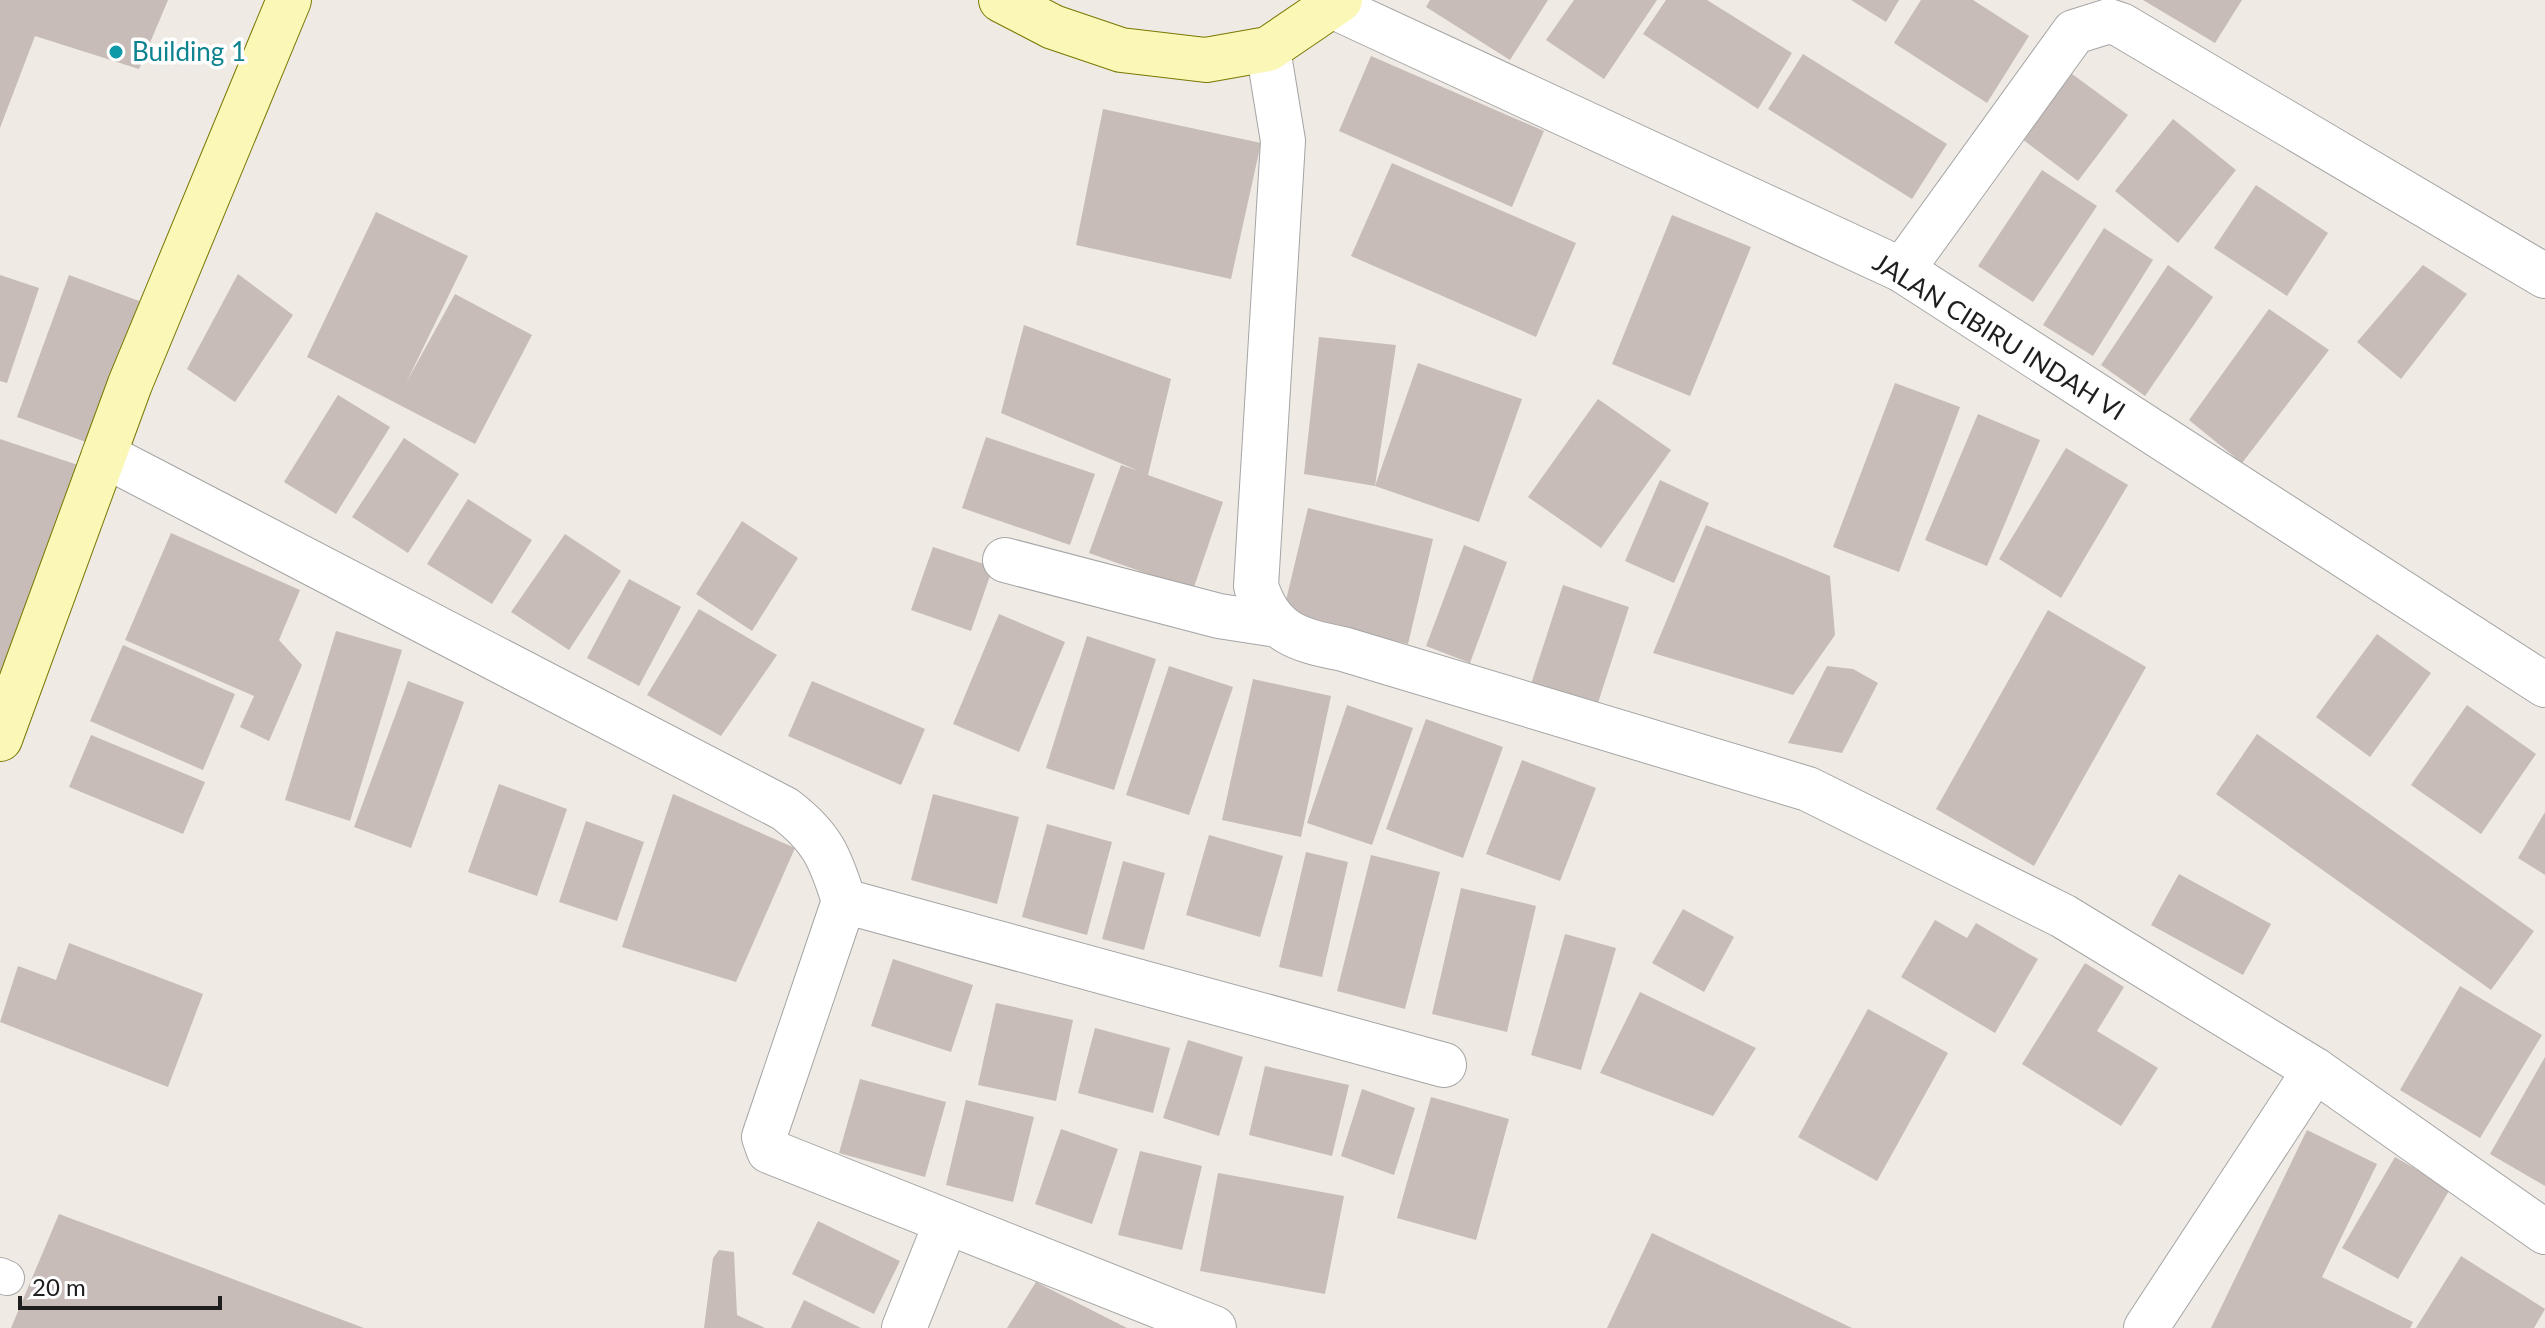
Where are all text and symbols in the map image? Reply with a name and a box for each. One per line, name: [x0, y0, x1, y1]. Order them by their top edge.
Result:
place label: Building 1: [132, 35, 246, 67]
marker: Building 1: [107, 43, 125, 61]
street label: JALAN CIBIRU INDAH VI: [1868, 245, 2131, 427]
scale bar: [20, 1260, 220, 1310]
text: 20 m: [32, 1272, 86, 1301]

